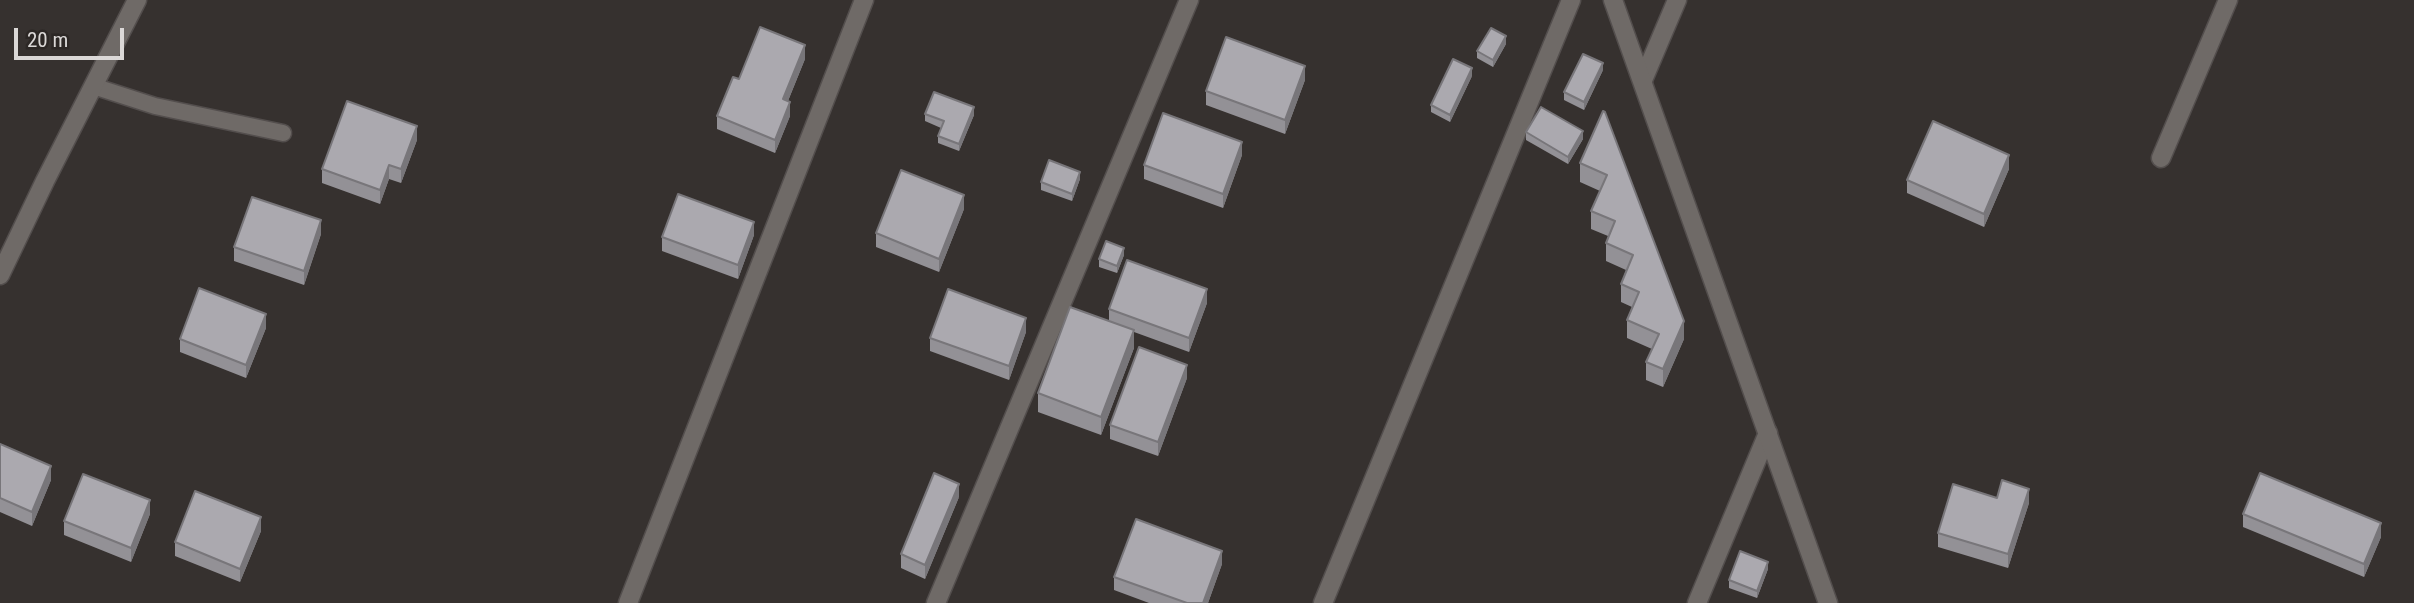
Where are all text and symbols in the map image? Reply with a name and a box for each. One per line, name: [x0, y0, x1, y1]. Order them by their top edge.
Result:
scale bar: [18, 14, 128, 58]
text: 20 m: [27, 28, 68, 52]

